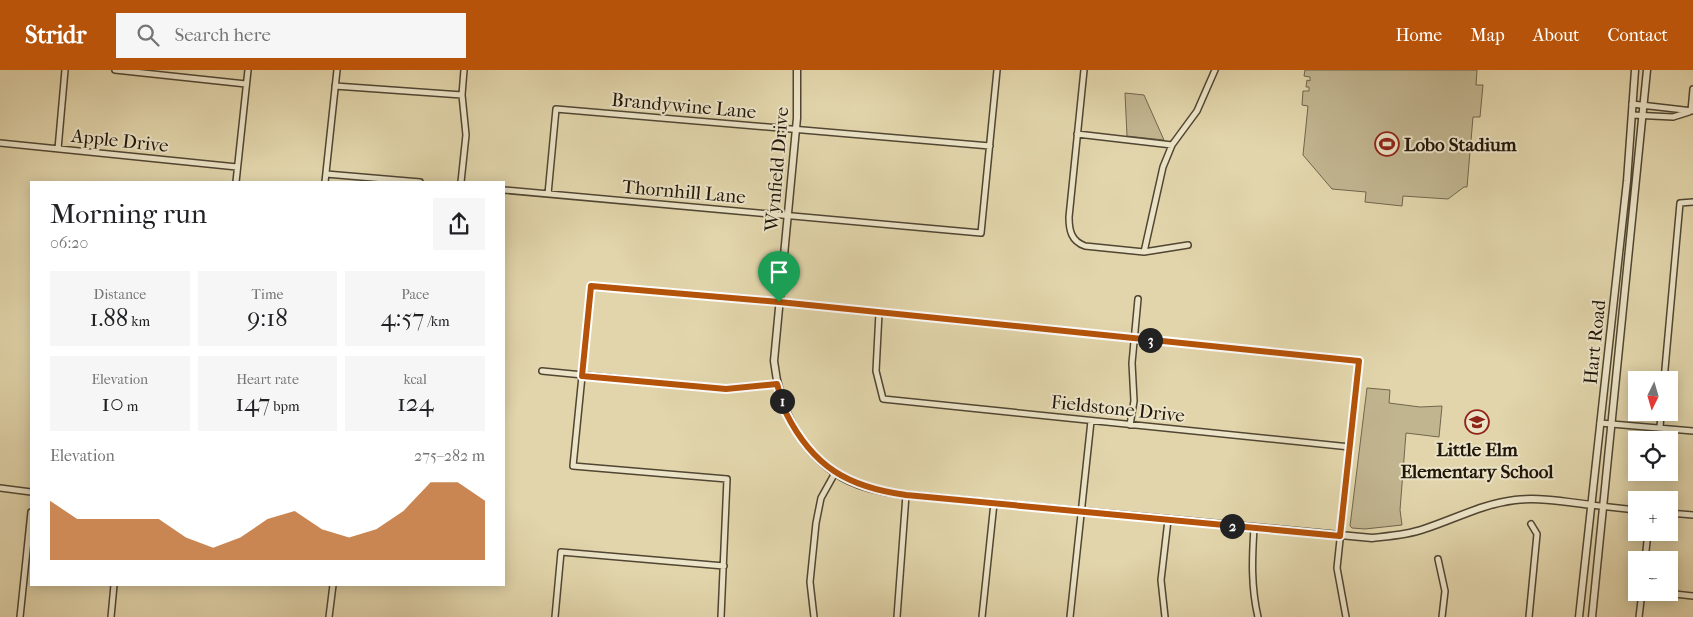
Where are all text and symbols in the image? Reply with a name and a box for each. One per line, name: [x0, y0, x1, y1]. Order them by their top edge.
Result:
search box: [116, 13, 466, 58]
text: Stridr: [25, 21, 86, 49]
icon: search: [134, 21, 162, 49]
text: Search here: [174, 24, 271, 46]
text: Home: [1395, 25, 1442, 46]
text: Map: [1470, 25, 1505, 46]
text: About: [1533, 25, 1579, 46]
text: Contact: [1607, 25, 1668, 46]
street label: Brandywine Lane: [611, 89, 757, 123]
street label: Wynfield Drive: [760, 106, 793, 233]
street label: Apple Drive: [69, 125, 170, 157]
sports icon: Lobo Stadium: [1374, 131, 1400, 157]
place label: Lobo Stadium: [1404, 134, 1517, 156]
street label: Thornhill Lane: [621, 176, 747, 208]
text: Morning run: [50, 197, 207, 230]
button: share: [433, 198, 485, 250]
text: 06:20: [50, 233, 88, 252]
pin: [758, 251, 800, 302]
icon: arrive: [765, 258, 793, 286]
text: Distance: [94, 286, 146, 303]
text: Time: [252, 286, 283, 303]
text: Pace: [401, 286, 429, 303]
street label: Hart Road: [1580, 298, 1610, 386]
text: 1.88: [89, 303, 128, 332]
text: 9:18: [247, 303, 288, 332]
text: 4:57: [381, 303, 424, 332]
text: km: [128, 313, 150, 330]
text: /km: [424, 313, 450, 330]
pin: 3: [1138, 328, 1162, 352]
text: 3: [1148, 332, 1153, 349]
text: Elevation: [92, 371, 148, 388]
text: Heart rate: [236, 371, 299, 388]
text: kcal: [403, 371, 427, 388]
north arrow: [1628, 371, 1678, 421]
map controls: [1628, 371, 1678, 601]
text: 10: [101, 388, 124, 417]
text: 147: [235, 388, 270, 417]
text: 124: [397, 388, 433, 417]
pin: 1: [770, 388, 794, 414]
street label: Fieldstone Drive: [1050, 391, 1186, 427]
text: 1: [780, 393, 785, 410]
text: m: [124, 398, 138, 415]
text: bpm: [270, 398, 300, 415]
school or university icon: Little Elm Elementary School: [1464, 409, 1490, 435]
button: locate: [1628, 431, 1678, 481]
place label: Little Elm Elementary School: [1400, 439, 1554, 483]
text: Elevation: [50, 446, 115, 465]
text: 275–282 m: [414, 446, 485, 465]
button: +: [1628, 491, 1678, 541]
pin: 2: [1220, 514, 1244, 538]
text: 2: [1229, 518, 1236, 535]
button: −: [1628, 551, 1678, 601]

